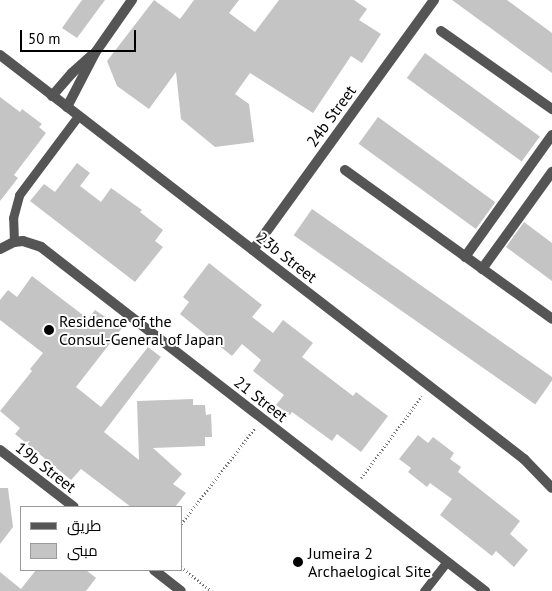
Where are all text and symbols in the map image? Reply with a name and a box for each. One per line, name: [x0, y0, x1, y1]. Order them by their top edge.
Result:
scale bar: [22, 20, 139, 52]
text: 50 m: [28, 29, 61, 48]
street label: 24b Street: [302, 82, 360, 150]
street label: 23b Street: [253, 228, 321, 286]
place label: Residence of the Consul-General of Japan: [59, 311, 224, 349]
marker: Residence of the Consul-General of Japan: [43, 324, 55, 336]
street label: 21 Street: [230, 372, 292, 426]
street label: 19b Street: [12, 438, 80, 496]
legend: [20, 506, 182, 571]
text: طريق: [67, 516, 101, 535]
text: مبنى: [67, 541, 98, 560]
place label: Jumeira 2 Archaelogical Site: [308, 543, 431, 581]
marker: Jumeira 2 Archaelogical Site: [292, 556, 304, 568]

